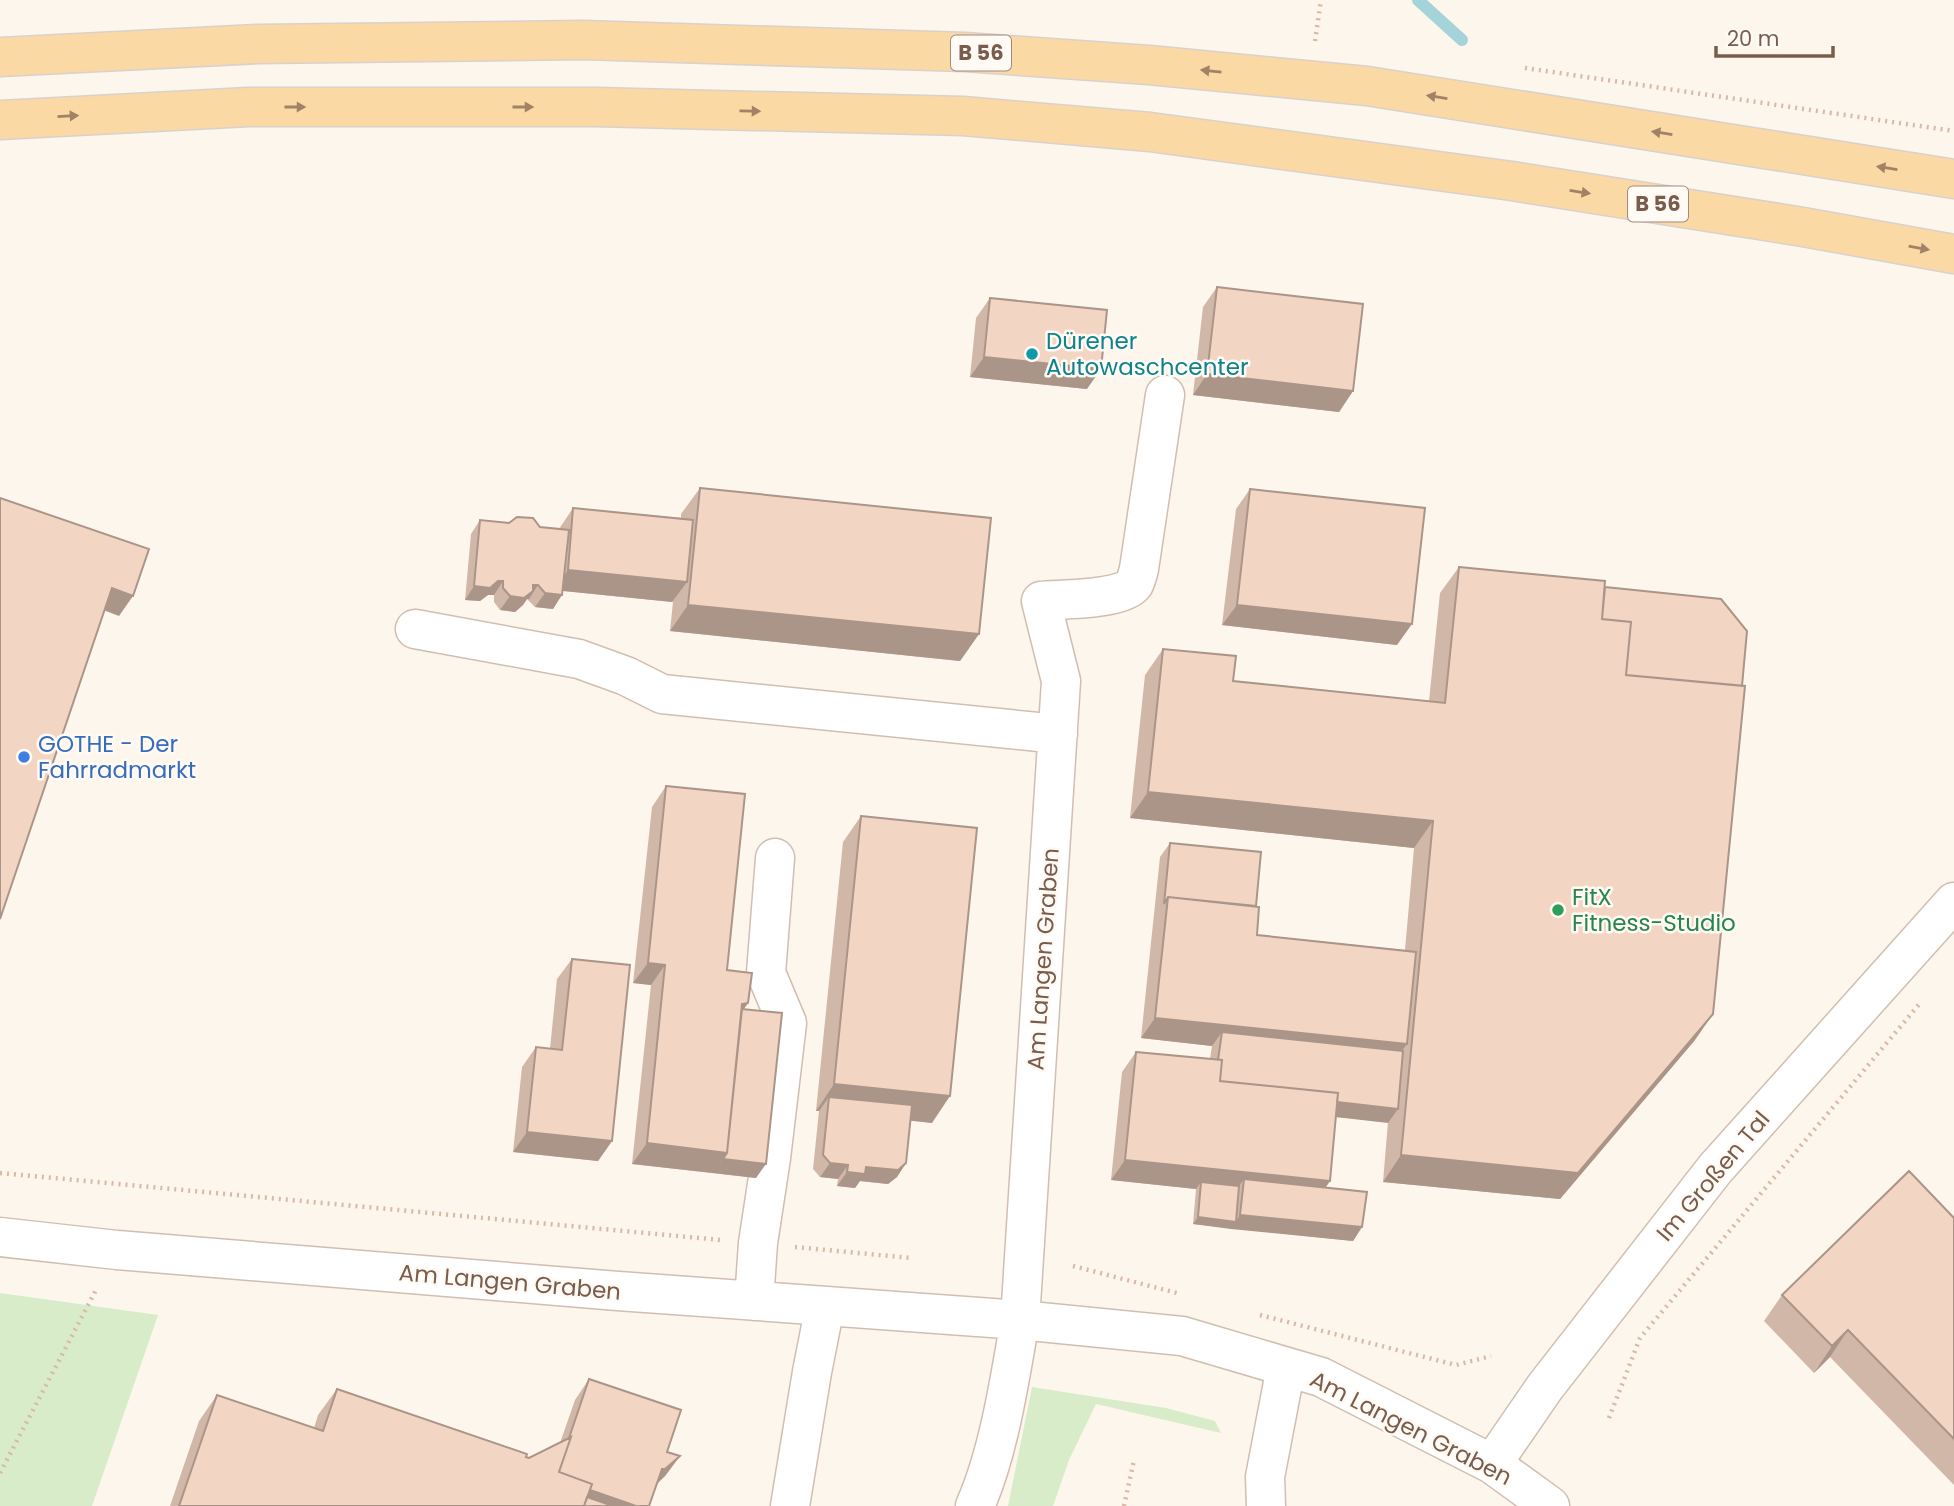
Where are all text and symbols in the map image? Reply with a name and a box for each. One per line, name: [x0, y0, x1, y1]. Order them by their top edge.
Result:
scale bar: [1716, 14, 1833, 58]
text: 20 m: [1727, 24, 1780, 53]
road number: B 56: [951, 36, 1011, 70]
one-way arrow: [1200, 65, 1222, 76]
one-way arrow: [1426, 91, 1448, 102]
one-way arrow: [285, 101, 307, 113]
one-way arrow: [512, 101, 534, 113]
one-way arrow: [740, 105, 762, 116]
one-way arrow: [57, 111, 79, 122]
one-way arrow: [1651, 127, 1673, 138]
one-way arrow: [1875, 162, 1897, 173]
road number: B 56: [1628, 186, 1688, 222]
one-way arrow: [1569, 187, 1591, 198]
one-way arrow: [1908, 243, 1930, 254]
place label: Dürener Autowaschcenter: [1046, 325, 1249, 383]
marker: Dürener Autowaschcenter: [1024, 346, 1040, 362]
place label: GOTHE - Der Fahrradmarkt: [38, 728, 196, 786]
marker: GOTHE - Der Fahrradmarkt: [16, 749, 32, 765]
street label: Am Langen Graben: [1019, 847, 1067, 1071]
place label: FitX Fitness-Studio: [1572, 881, 1736, 939]
marker: FitX Fitness-Studio: [1550, 902, 1566, 918]
street label: Im Großen Tal: [1649, 1104, 1777, 1248]
street label: Am Langen Graben: [398, 1256, 622, 1308]
street label: Am Langen Graben: [1304, 1363, 1518, 1493]

